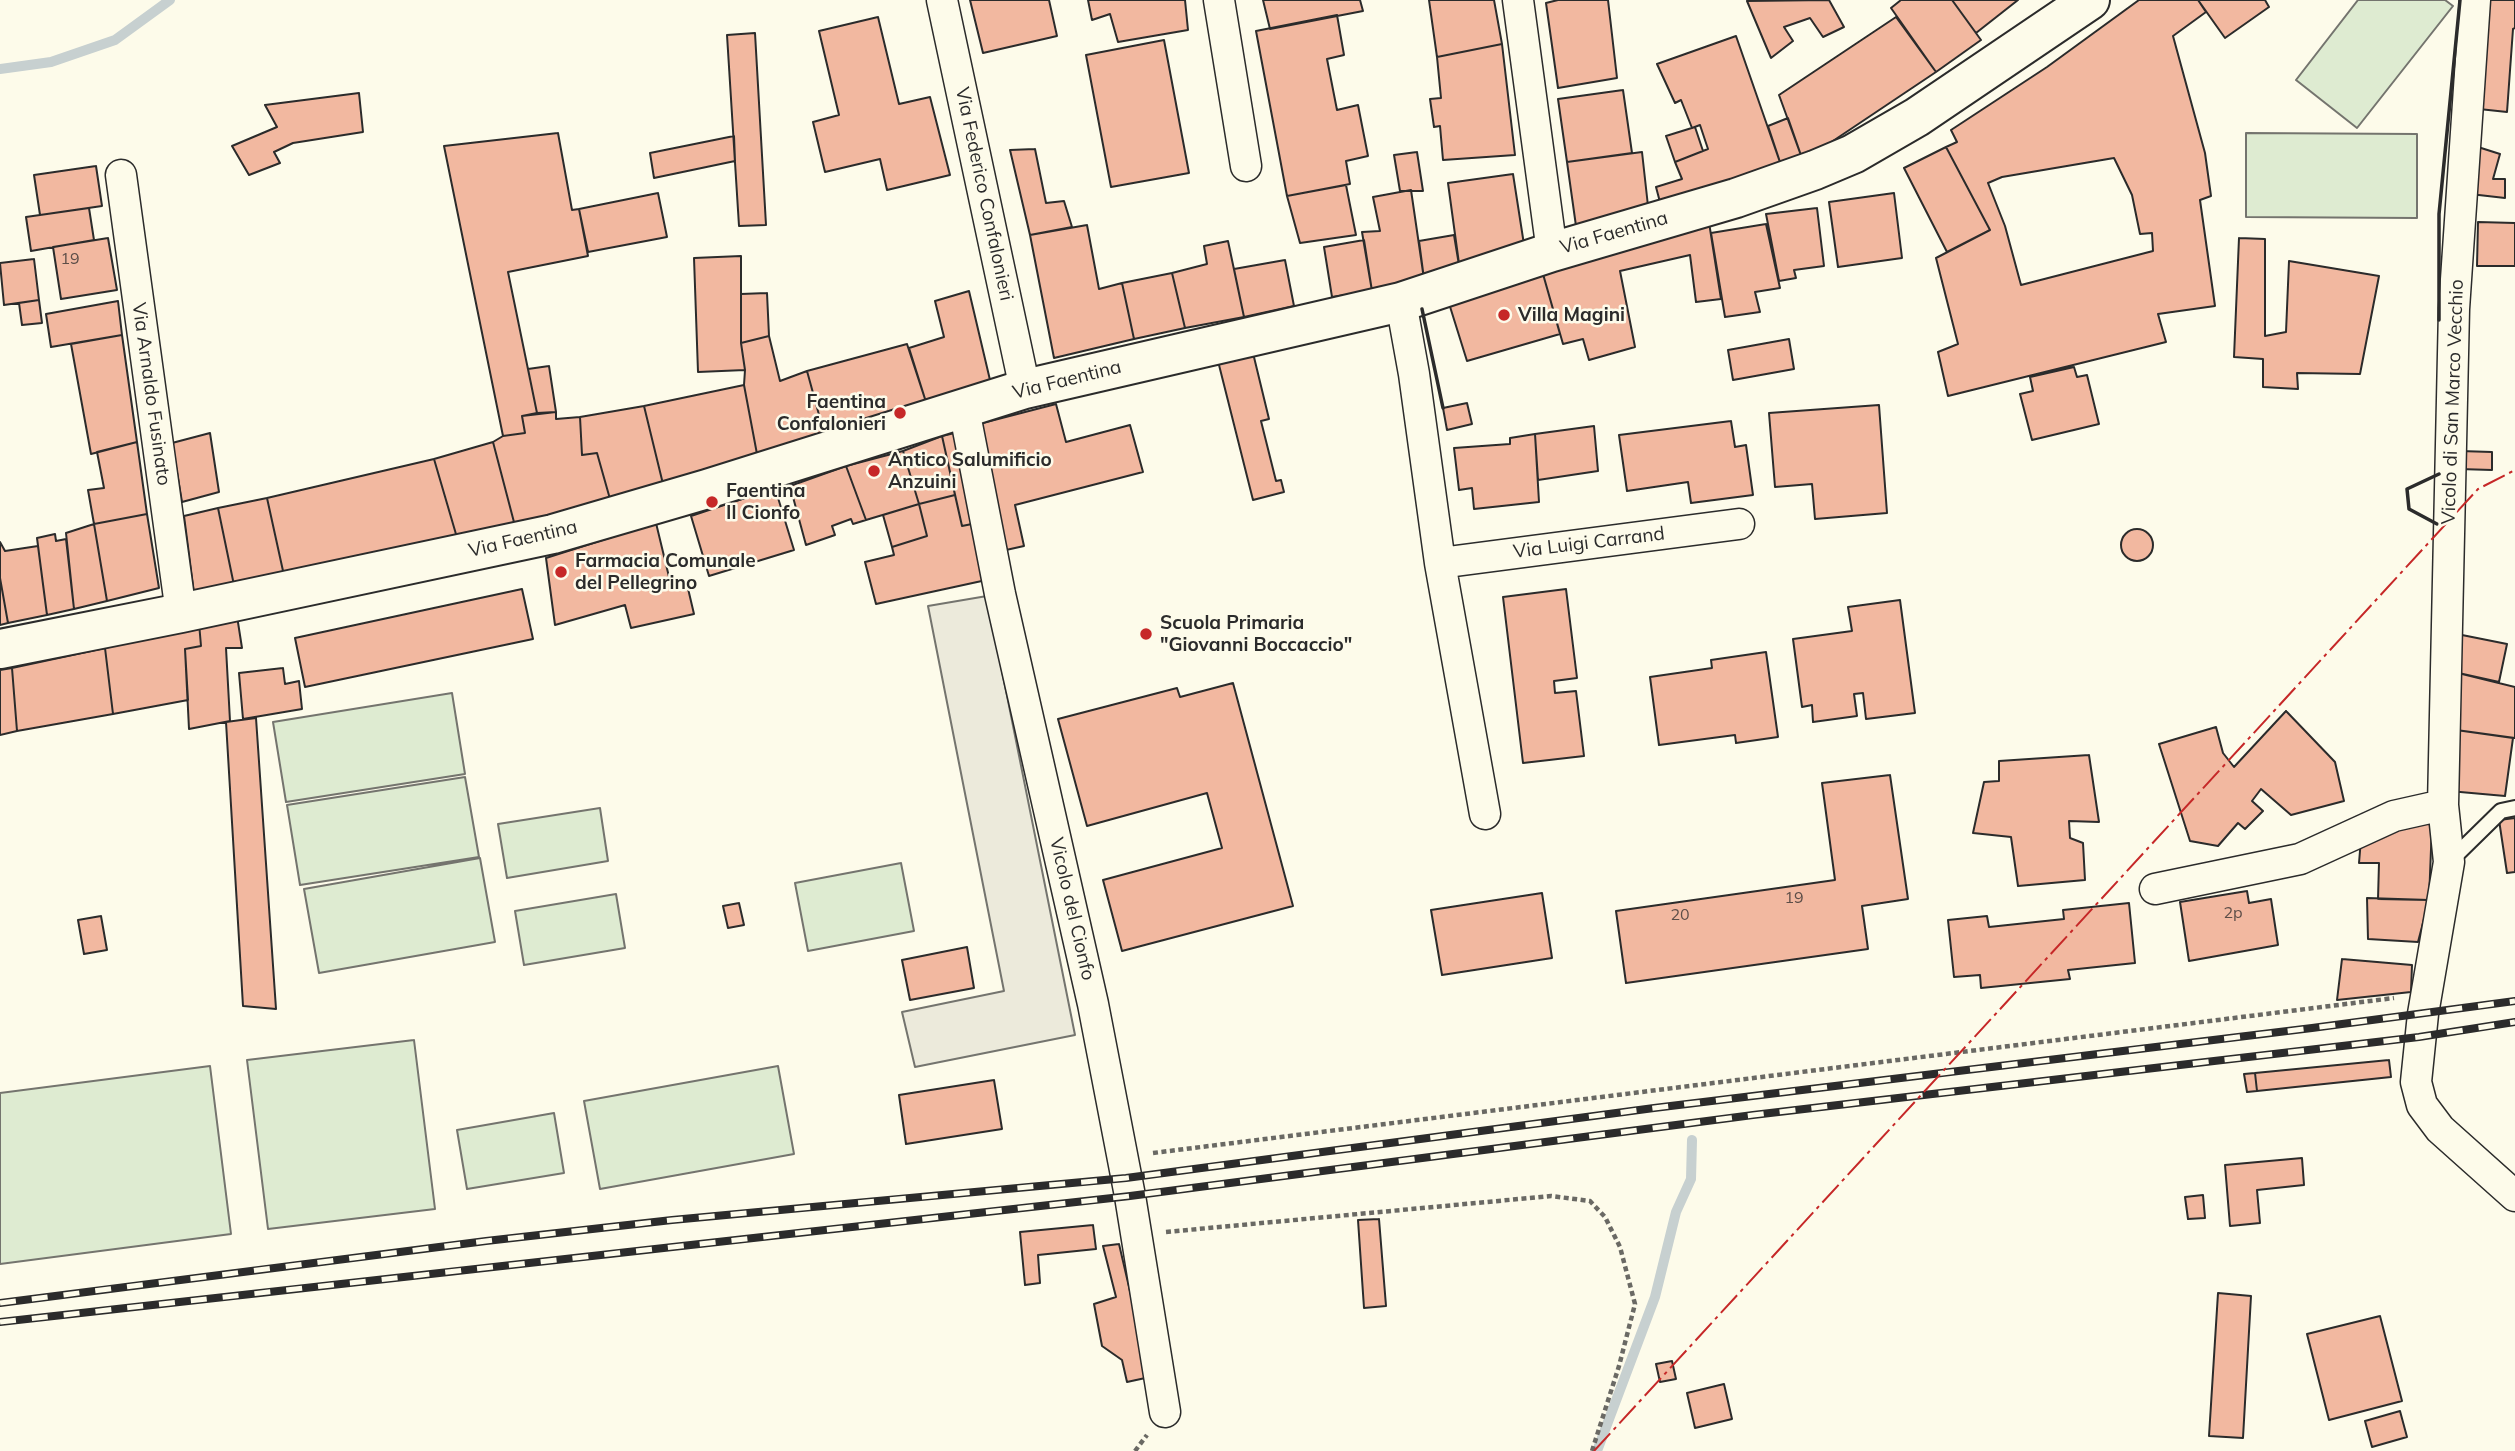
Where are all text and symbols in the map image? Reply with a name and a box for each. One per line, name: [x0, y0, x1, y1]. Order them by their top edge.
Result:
street label: Via Federico Confalonieri: [950, 85, 1018, 303]
street label: Via Faentina: [1557, 207, 1671, 259]
house number: 19: [60, 249, 80, 269]
street label: Vicolo di San Marco Vecchio: [2437, 279, 2469, 525]
street label: Via Arnaldo Fusinato: [127, 301, 175, 487]
place label: Villa Magini: [1518, 304, 1625, 326]
marker: Villa Magini: [1496, 307, 1512, 323]
street label: Via Faentina: [1010, 356, 1124, 404]
place label: Faentina Confalonieri: [777, 391, 886, 435]
marker: Faentina Confalonieri: [892, 405, 908, 421]
place label: Antico Salumificio Anzuini: [888, 449, 1052, 493]
marker: Antico Salumificio Anzuini: [866, 463, 882, 479]
place label: Faentina Il Cionfo: [726, 480, 806, 524]
marker: Faentina Il Cionfo: [704, 494, 720, 510]
street label: Via Faentina: [466, 515, 580, 563]
street label: Via Luigi Carrand: [1512, 522, 1666, 564]
place label: Farmacia Comunale del Pellegrino: [575, 550, 756, 594]
marker: Farmacia Comunale del Pellegrino: [553, 564, 569, 580]
place label: Scuola Primaria "Giovanni Boccaccio": [1160, 612, 1352, 656]
marker: Scuola Primaria "Giovanni Boccaccio": [1138, 626, 1154, 642]
street label: Vicolo del Cionfo: [1044, 835, 1100, 983]
house number: 19: [1784, 888, 1804, 908]
house number: 2p: [2223, 903, 2243, 923]
house number: 20: [1670, 905, 1690, 925]

